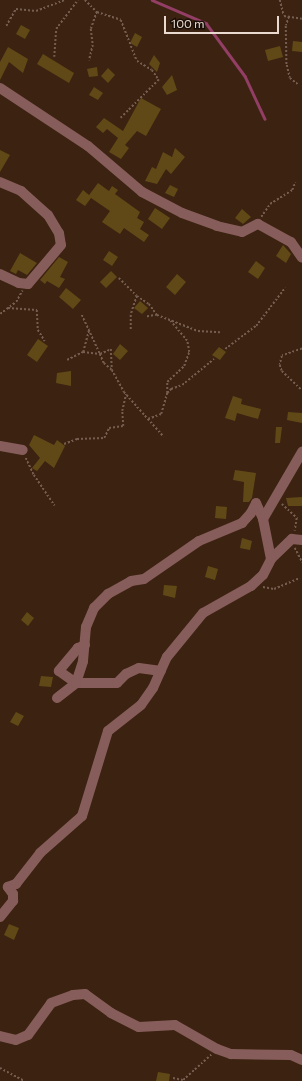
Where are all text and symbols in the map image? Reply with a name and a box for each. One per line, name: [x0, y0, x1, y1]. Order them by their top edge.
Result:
scale bar: [166, 8, 281, 34]
text: 100 m: [171, 16, 205, 30]

